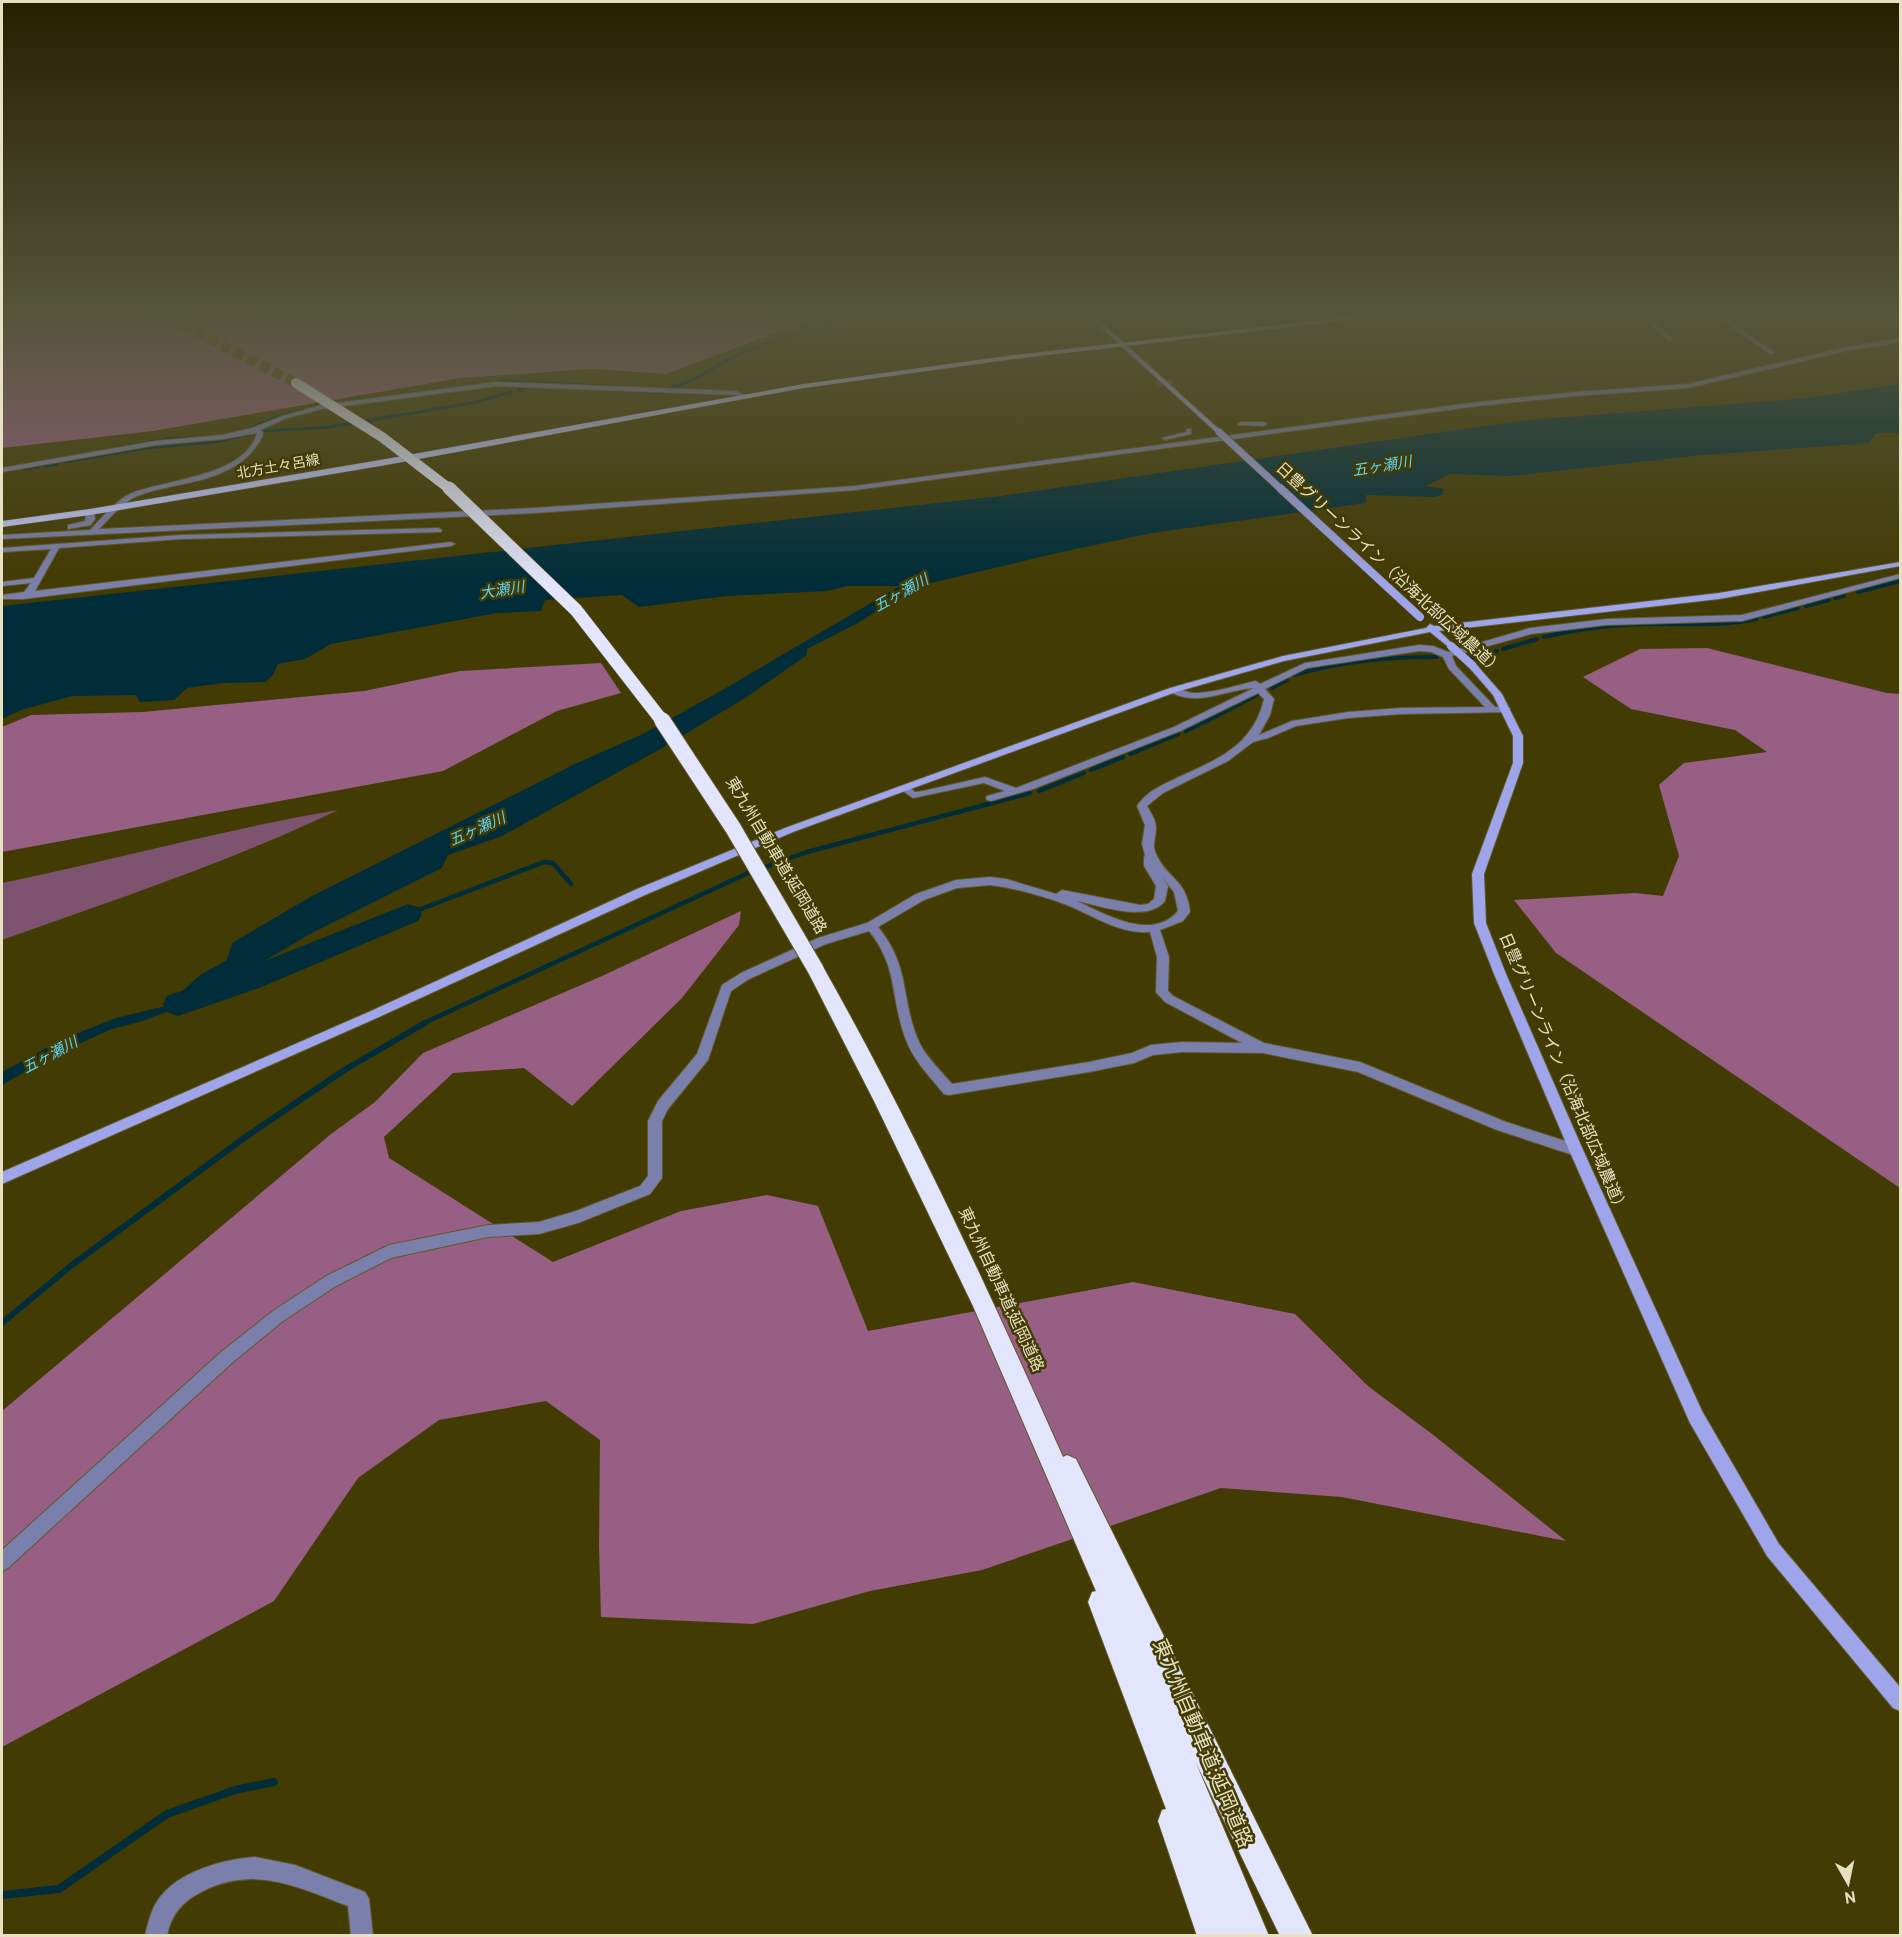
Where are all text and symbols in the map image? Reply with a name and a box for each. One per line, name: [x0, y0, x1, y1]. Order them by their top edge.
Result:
street label: 北方土々呂線: [235, 451, 321, 483]
water label: 五ヶ瀬川: [1351, 453, 1415, 482]
street label: 日豊グリーンライン（沿海北部広域農道）: [1271, 459, 1506, 680]
water label: 五ヶ瀬川: [871, 570, 934, 617]
water label: 大瀬川: [479, 578, 528, 604]
street label: 東九州自動車道;延岡道路: [720, 774, 830, 938]
water label: 五ヶ瀬川: [446, 809, 511, 851]
street label: 日豊グリーンライン（沿海北部広域農道）: [1494, 930, 1631, 1217]
water label: 五ヶ瀬川: [20, 1033, 83, 1079]
street label: 東九州自動車道;延岡道路: [953, 1204, 1047, 1375]
street label: 東九州自動車道;延岡道路: [1145, 1635, 1257, 1852]
north arrow: [1818, 1853, 1878, 1913]
text: N: [1843, 1885, 1857, 1907]

